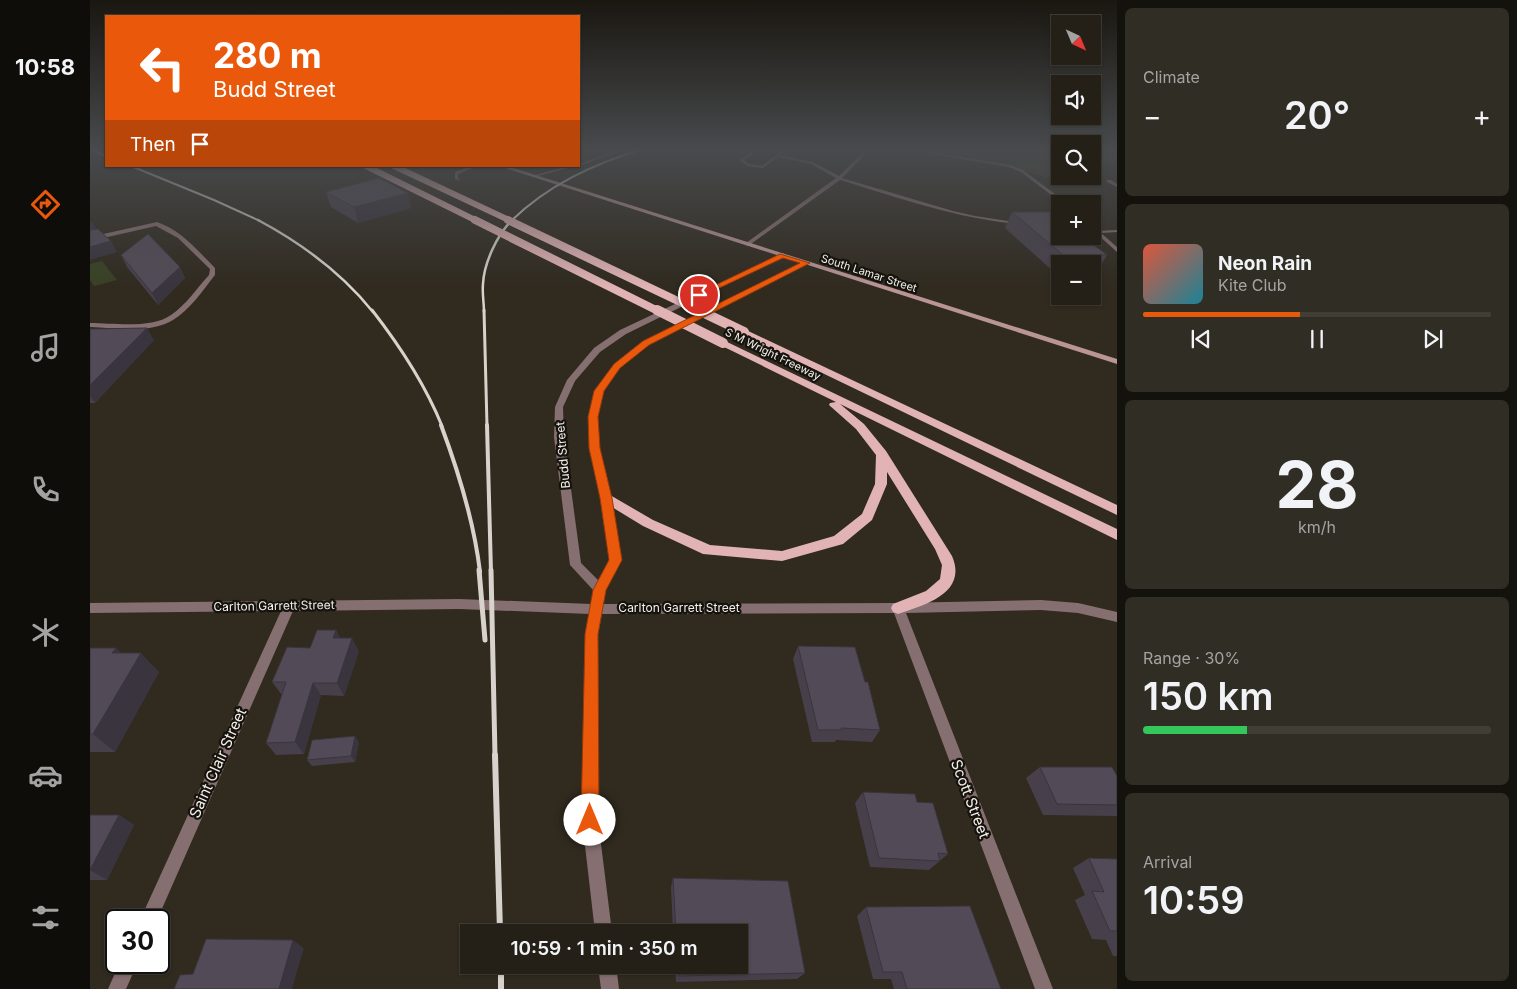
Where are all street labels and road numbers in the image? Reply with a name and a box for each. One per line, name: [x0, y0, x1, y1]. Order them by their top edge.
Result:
street label: South Lamar Street: [819, 251, 919, 295]
street label: S M Wright Freeway: [723, 325, 823, 383]
street label: Budd Street: [552, 421, 573, 489]
street label: Carlton Garrett Street: [213, 597, 335, 614]
street label: Carlton Garrett Street: [618, 600, 740, 615]
street label: Saint Clair Street: [185, 705, 250, 821]
street label: Scott Street: [947, 757, 994, 841]

